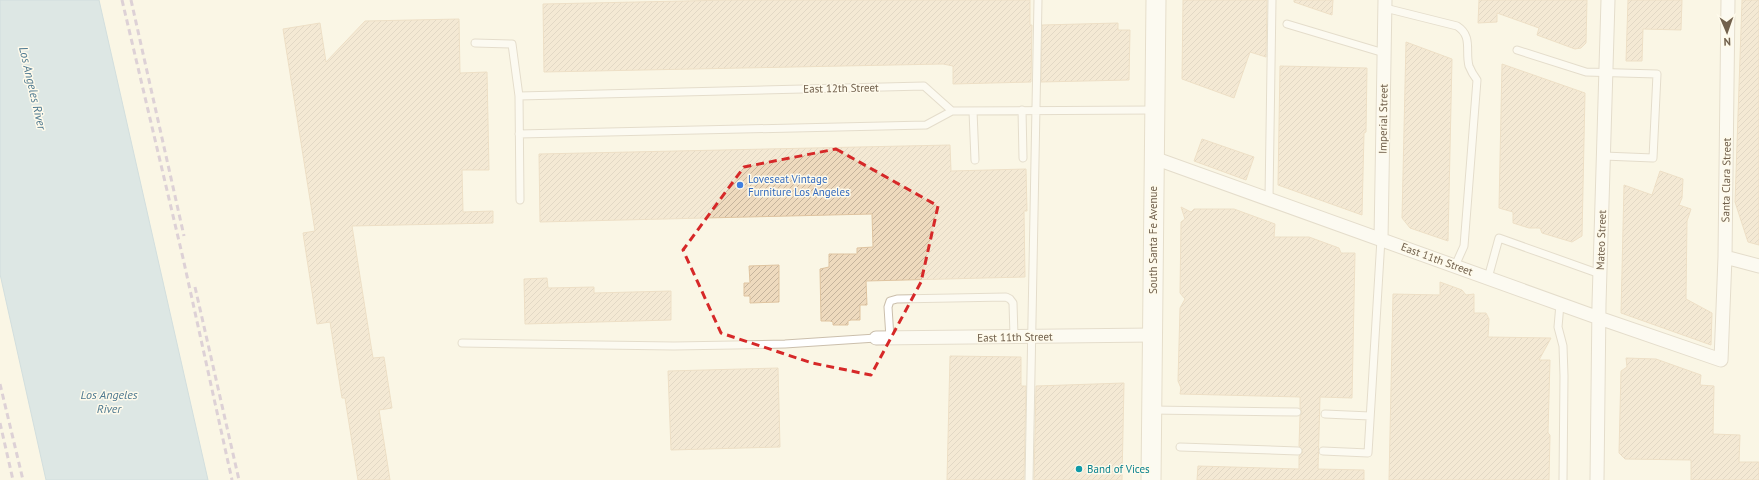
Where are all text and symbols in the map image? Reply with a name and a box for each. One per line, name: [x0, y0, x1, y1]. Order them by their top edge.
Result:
north arrow: [1707, 12, 1747, 52]
text: N: [1723, 35, 1731, 49]
water label: Los Angeles River: [16, 45, 50, 132]
street label: East 12th Street: [803, 80, 879, 96]
street label: Imperial Street: [1375, 84, 1391, 154]
street label: Santa Clara Street: [1718, 137, 1734, 222]
place label: Loveseat Vintage Furniture Los Angeles: [748, 172, 850, 199]
marker: Loveseat Vintage Furniture Los Angeles: [735, 180, 745, 190]
street label: South Santa Fe Avenue: [1146, 186, 1160, 294]
street label: Mateo Street: [1593, 209, 1609, 270]
street label: East 11th Street: [1399, 240, 1475, 279]
street label: East 11th Street: [977, 329, 1053, 345]
water label: Los Angeles River: [80, 387, 138, 416]
place label: Band of Vices: [1087, 462, 1150, 476]
marker: Band of Vices: [1074, 464, 1084, 474]

